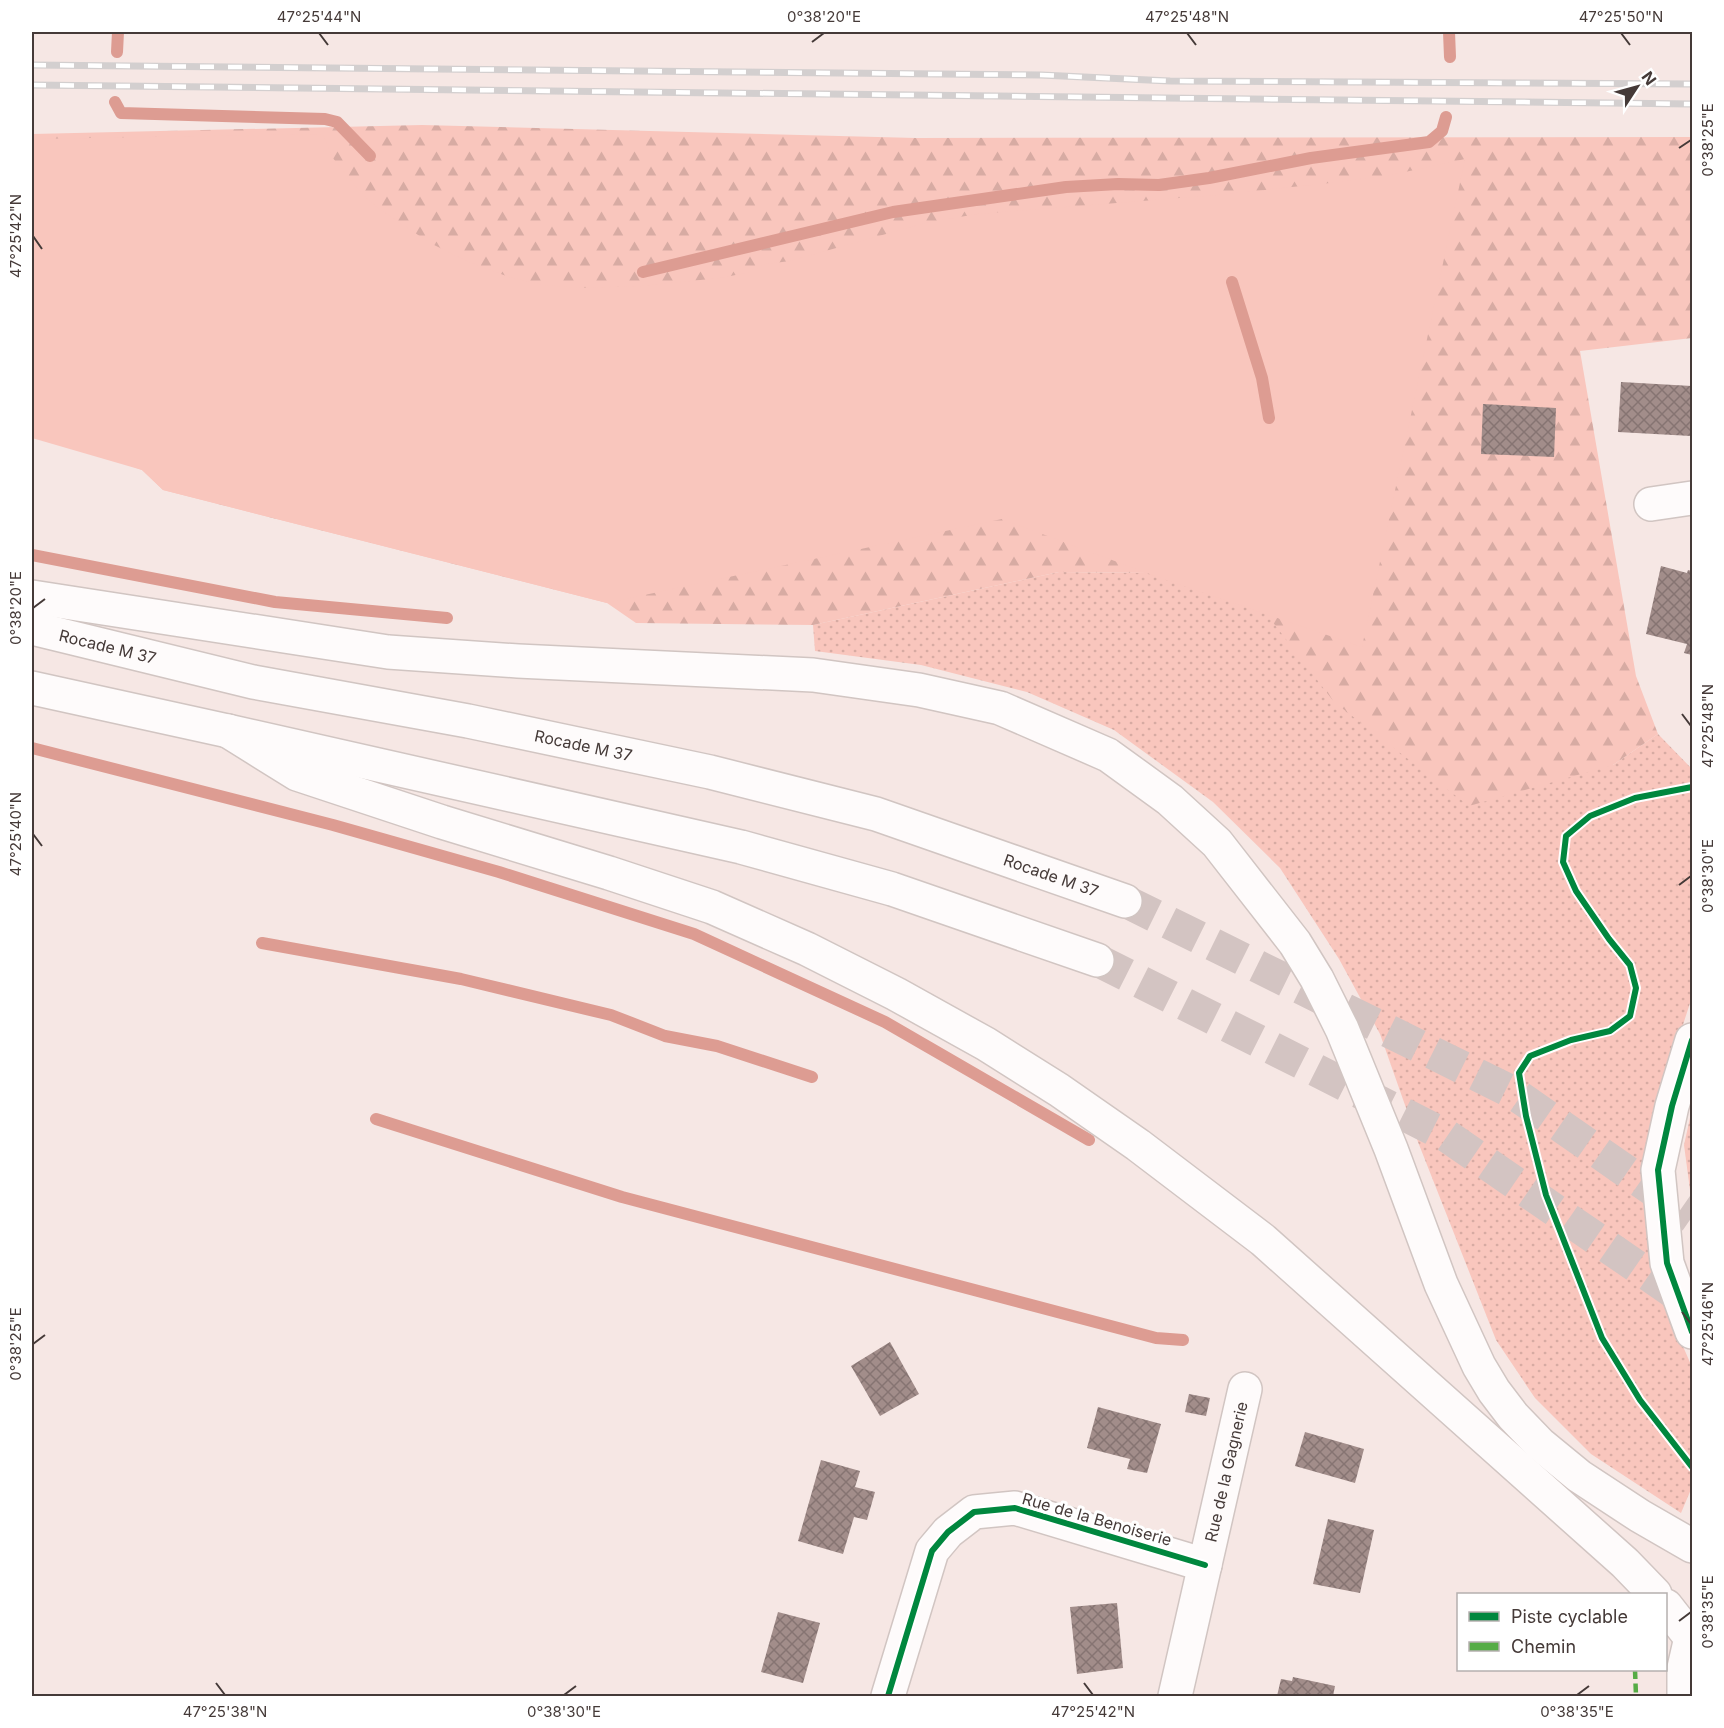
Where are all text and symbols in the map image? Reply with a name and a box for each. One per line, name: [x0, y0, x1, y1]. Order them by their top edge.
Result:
text: 47°25'44"N: [277, 7, 361, 26]
text: 0°38'20"E: [787, 7, 861, 26]
text: 47°25'48"N: [1145, 7, 1229, 26]
text: 47°25'50"N: [1579, 7, 1663, 26]
north arrow: [1607, 57, 1667, 117]
text: N: [1637, 67, 1661, 89]
text: 0°38'25"E: [1698, 103, 1717, 177]
text: 47°25'42"N: [6, 194, 25, 278]
text: 0°38'20"E: [6, 571, 25, 645]
street label: Rocade M 37: [57, 625, 158, 668]
text: 47°25'48"N: [1698, 684, 1717, 768]
street label: Rocade M 37: [533, 725, 634, 765]
text: 47°25'40"N: [6, 792, 25, 876]
text: 0°38'30"E: [1698, 839, 1717, 913]
street label: Rocade M 37: [1001, 849, 1101, 901]
text: 47°25'46"N: [1698, 1282, 1717, 1366]
text: 0°38'25"E: [6, 1307, 25, 1381]
street label: Rue de la Gagnerie: [1200, 1400, 1252, 1544]
street label: Rue de la Benoiserie: [1020, 1488, 1174, 1550]
text: 0°38'35"E: [1698, 1575, 1717, 1649]
legend: [1457, 1593, 1667, 1671]
text: Piste cyclable: [1511, 1606, 1628, 1627]
text: Chemin: [1511, 1636, 1576, 1657]
text: 47°25'38"N: [183, 1702, 267, 1721]
text: 0°38'30"E: [527, 1702, 601, 1721]
text: 47°25'42"N: [1051, 1702, 1135, 1721]
text: 0°38'35"E: [1540, 1702, 1614, 1721]

